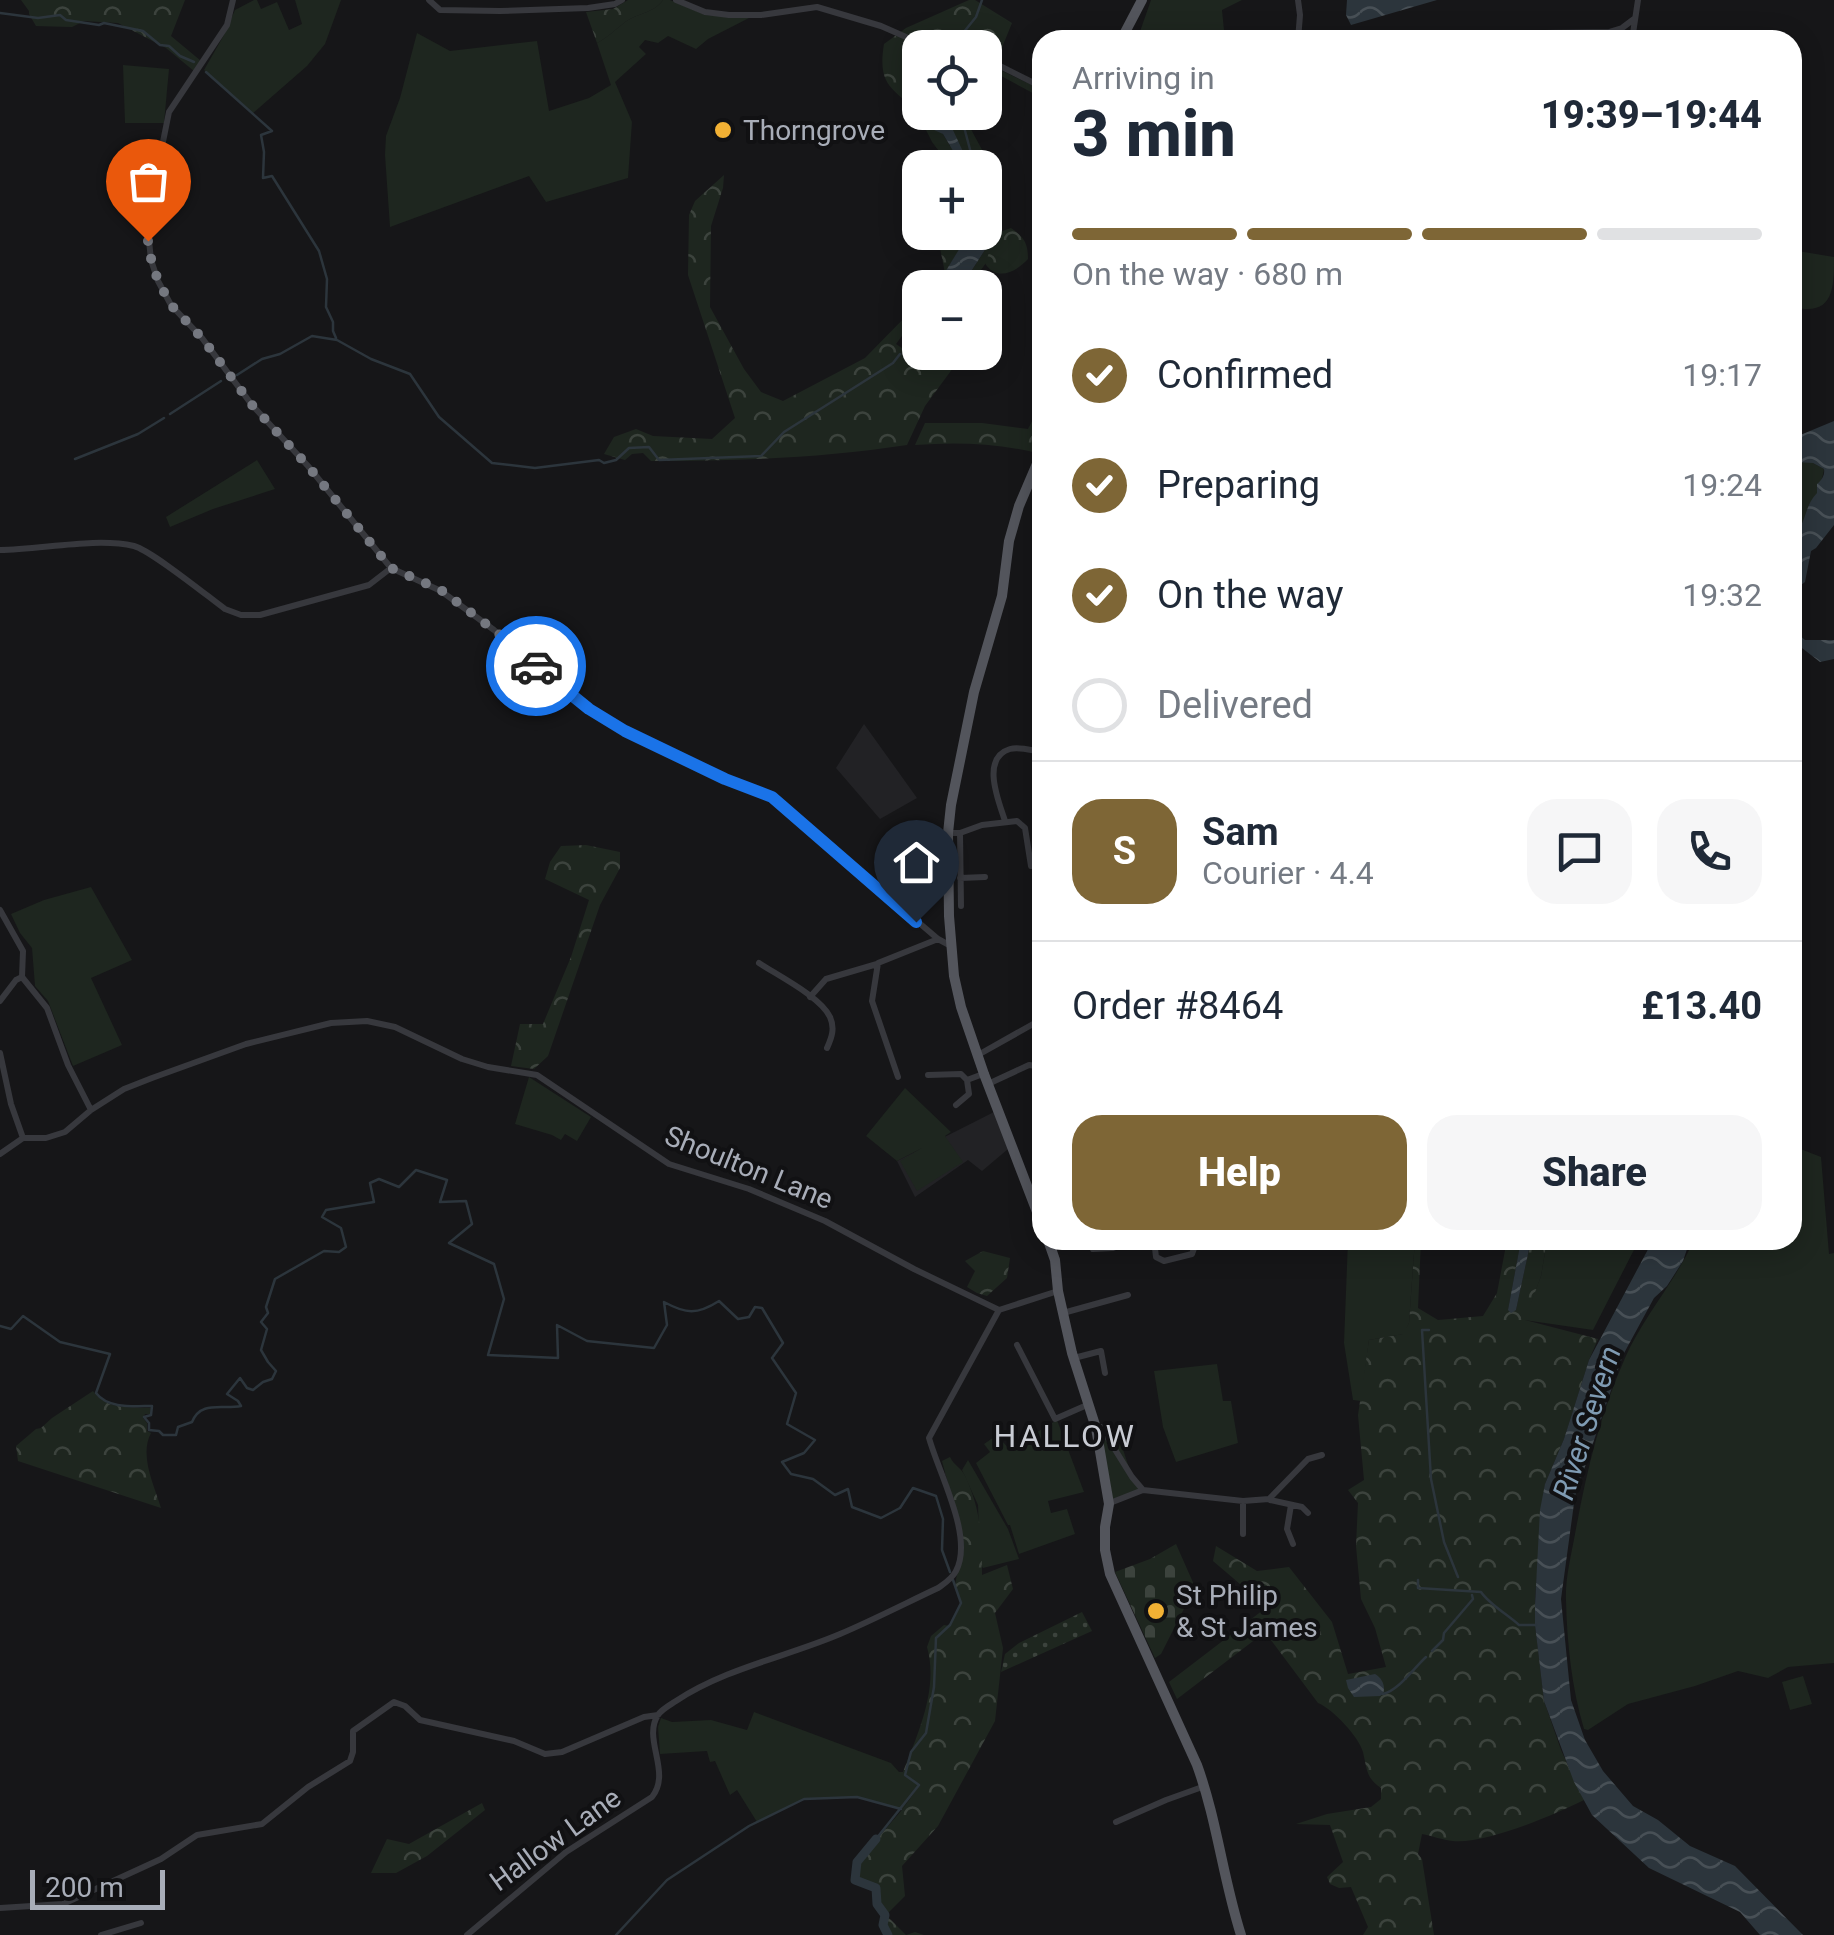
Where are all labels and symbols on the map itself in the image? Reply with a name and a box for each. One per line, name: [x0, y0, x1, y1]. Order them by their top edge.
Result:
place label: Thorngrove: [743, 114, 885, 147]
marker: Thorngrove: [712, 119, 734, 141]
pin: [106, 139, 191, 242]
courier: [486, 616, 586, 716]
pin: [874, 820, 959, 923]
street label: Shoulton Lane: [660, 1119, 838, 1216]
water label: River Severn: [1545, 1342, 1628, 1504]
district label: HALLOW: [994, 1417, 1136, 1455]
place label: St Philip & St James: [1176, 1579, 1318, 1644]
marker: St Philip & St James: [1145, 1600, 1167, 1622]
street label: Hallow Lane: [484, 1781, 627, 1898]
scale bar: [30, 1865, 165, 1910]

